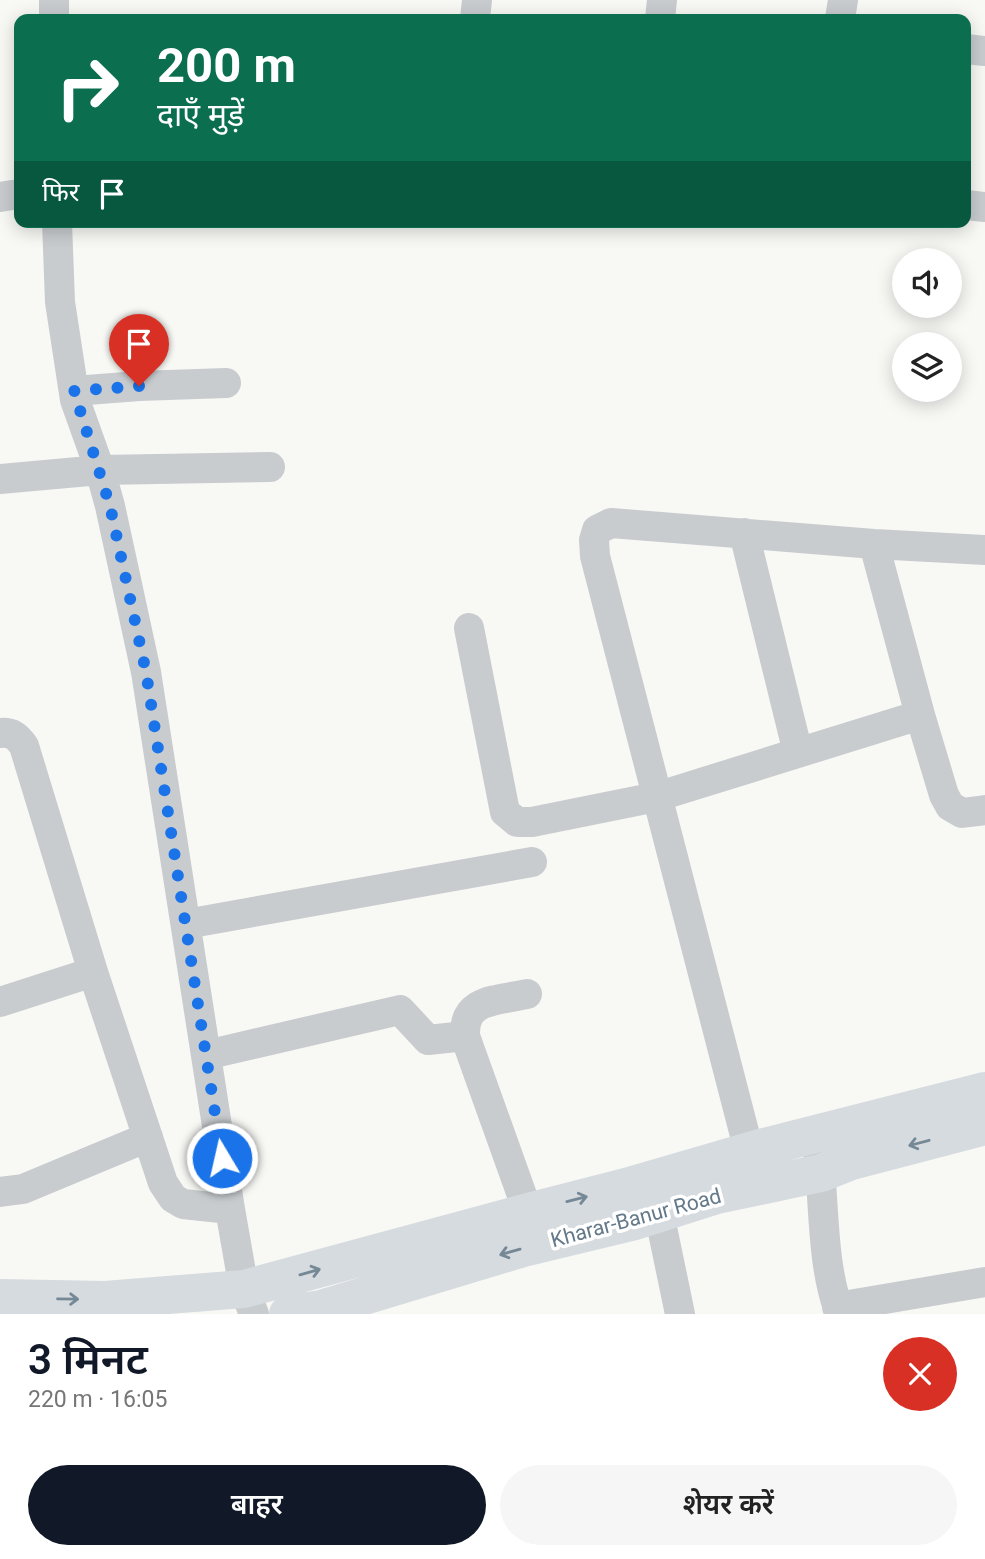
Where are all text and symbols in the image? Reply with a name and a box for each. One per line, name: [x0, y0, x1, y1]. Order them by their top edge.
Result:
text: 200 m: [157, 37, 296, 94]
icon: right: [42, 42, 133, 133]
text: दाएँ मुड़ें: [157, 96, 244, 134]
icon: arrive: [93, 175, 131, 213]
text: फिर: [42, 177, 79, 207]
map controls: [892, 248, 962, 402]
button: sound: [892, 248, 962, 318]
pin: [109, 314, 169, 386]
icon: arrive: [120, 325, 158, 363]
button: layers: [892, 332, 962, 402]
position arrow: [185, 1121, 259, 1195]
one-way arrow: [908, 1138, 930, 1151]
street label: Kharar-Banur Road: [548, 1184, 724, 1252]
one-way arrow: [565, 1192, 588, 1205]
one-way arrow: [499, 1246, 521, 1259]
one-way arrow: [299, 1264, 321, 1277]
one-way arrow: [56, 1293, 79, 1306]
text: 3 मिनट: [28, 1335, 148, 1384]
button: close: [883, 1337, 957, 1411]
text: 220 m · 16:05: [28, 1386, 167, 1413]
button: बाहर: [28, 1465, 486, 1545]
button: शेयर करें: [500, 1465, 957, 1545]

